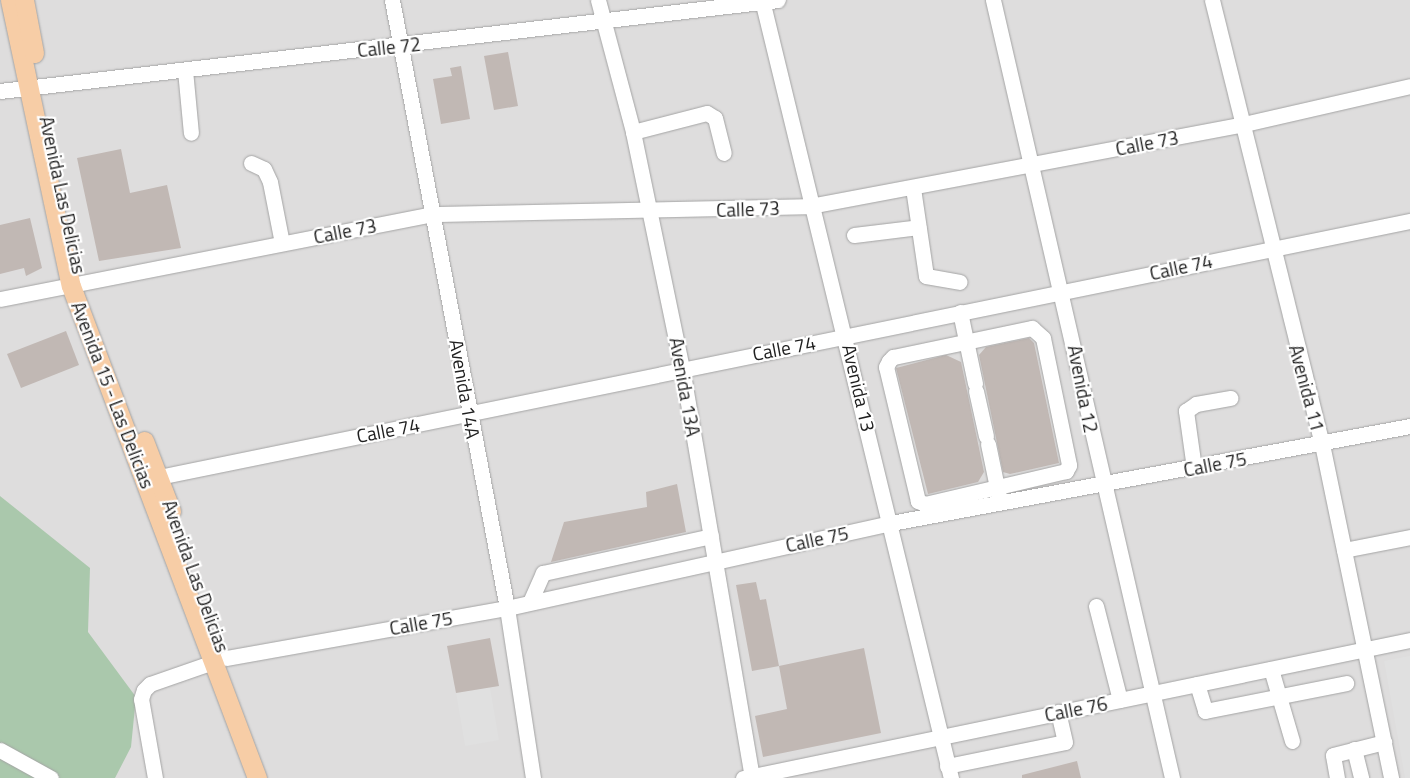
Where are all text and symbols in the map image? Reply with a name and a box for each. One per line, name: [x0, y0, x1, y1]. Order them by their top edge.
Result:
street label: Calle 72: [356, 32, 422, 62]
street label: Avenida Las Delicias: [35, 114, 91, 276]
street label: Calle 73: [1114, 126, 1180, 160]
street label: Calle 73: [716, 196, 780, 222]
street label: Calle 73: [312, 214, 378, 248]
street label: Calle 74: [1147, 249, 1215, 285]
street label: Avenida 15 - Las Delicias: [67, 298, 159, 492]
street label: Calle 74: [751, 331, 817, 365]
street label: Avenida 13A: [665, 336, 705, 438]
street label: Avenida 14A: [445, 338, 485, 440]
street label: Avenida 13: [838, 342, 880, 434]
street label: Avenida 11: [1284, 342, 1330, 434]
street label: Avenida 12: [1063, 343, 1103, 435]
street label: Calle 74: [355, 413, 421, 447]
street label: Calle 75: [1182, 447, 1248, 481]
street label: Avenida Las Delicias: [158, 497, 234, 655]
street label: Calle 75: [783, 521, 851, 557]
street label: Calle 75: [388, 606, 454, 640]
street label: Calle 76: [1043, 692, 1109, 726]

